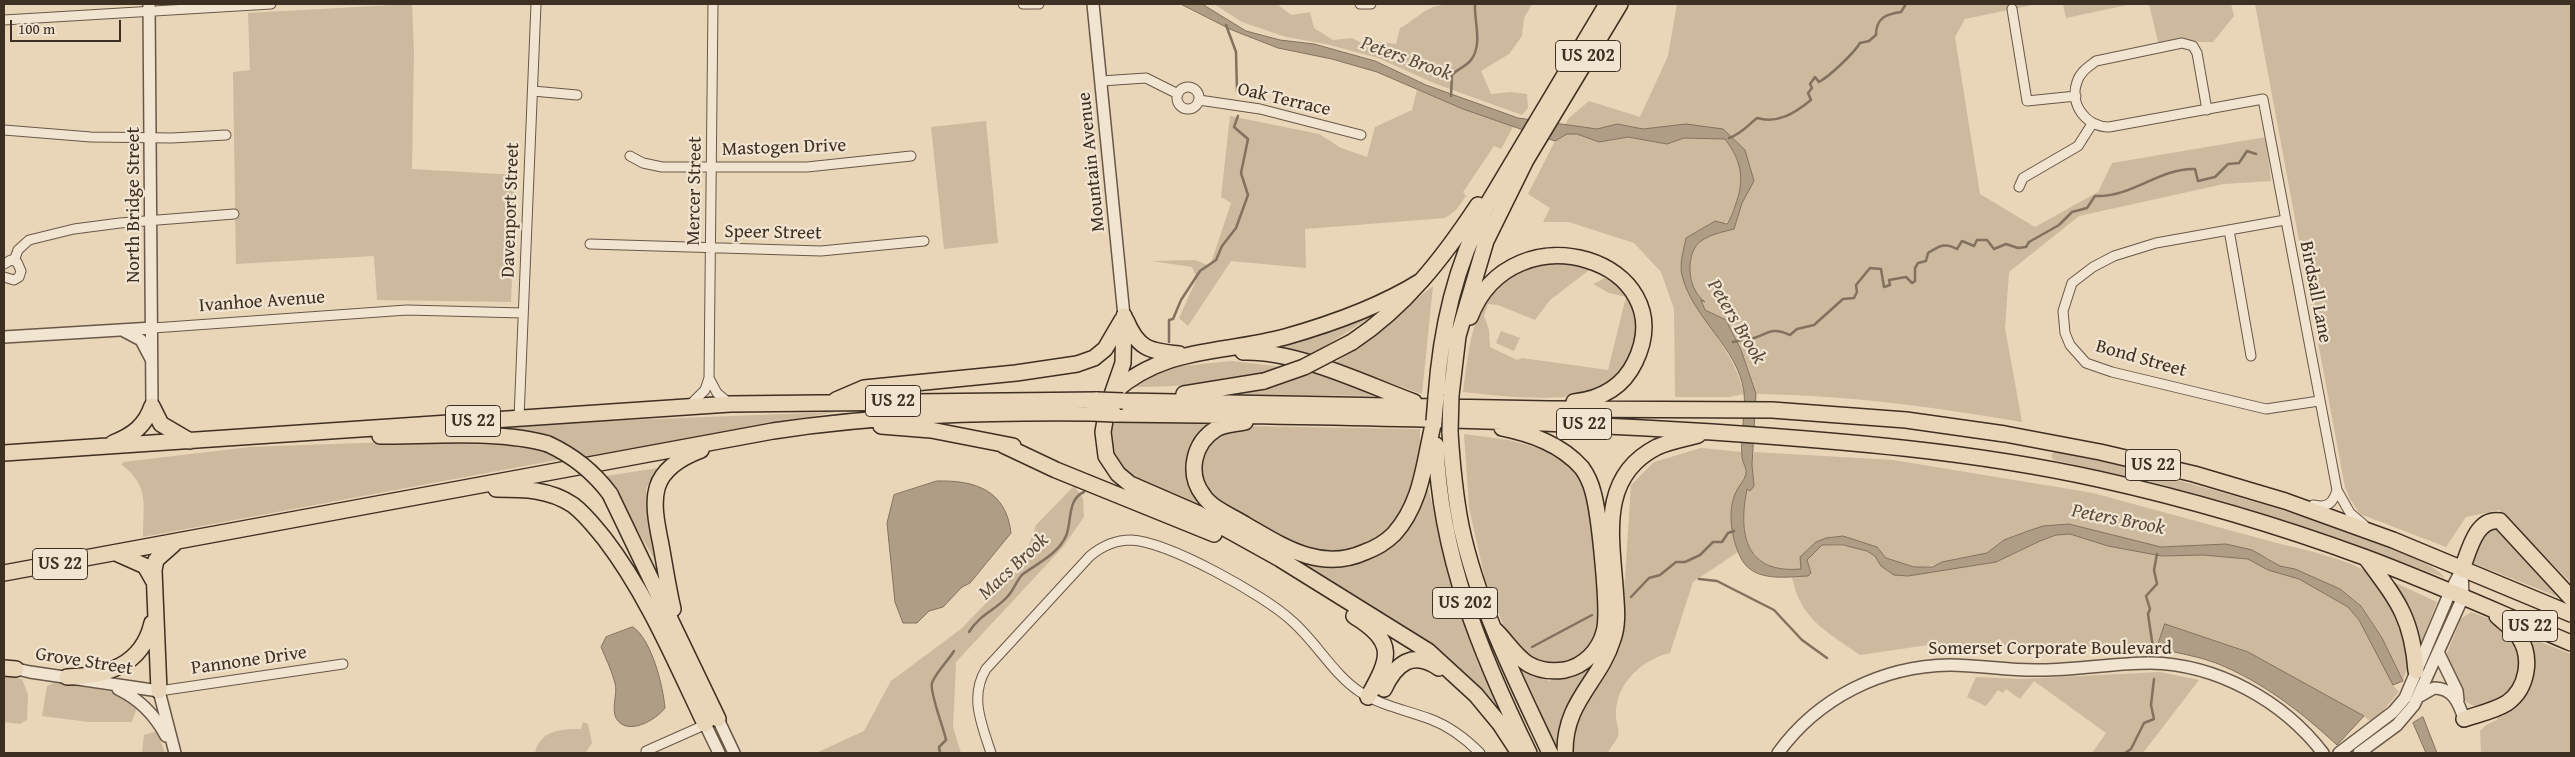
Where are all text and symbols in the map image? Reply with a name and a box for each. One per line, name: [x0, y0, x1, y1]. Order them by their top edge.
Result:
scale bar: [12, 10, 124, 42]
text: 100 m: [18, 18, 55, 39]
water label: Peters Brook: [1357, 32, 1455, 86]
road number: US 202: [1556, 40, 1620, 72]
street label: Oak Terrace: [1235, 78, 1333, 122]
street label: Mountain Avenue: [1073, 91, 1111, 233]
street label: North Bridge Street: [123, 127, 145, 283]
street label: Mastogen Drive: [721, 134, 847, 162]
street label: Mercer Street: [683, 136, 707, 246]
street label: Davenport Street: [497, 142, 525, 278]
street label: Speer Street: [724, 221, 822, 245]
street label: Birdsall Lane: [2294, 239, 2336, 345]
water label: Peters Brook: [1701, 275, 1771, 369]
street label: Ivanhoe Avenue: [198, 286, 326, 318]
street label: Bond Street: [2093, 335, 2189, 383]
road number: US 22: [866, 386, 920, 416]
road number: US 22: [446, 406, 500, 436]
road number: US 22: [1556, 408, 1612, 439]
road number: US 22: [2126, 450, 2180, 480]
water label: Peters Brook: [2069, 499, 2167, 541]
water label: Macs Brook: [974, 528, 1054, 606]
road number: US 22: [32, 548, 88, 580]
road number: US 202: [1432, 588, 1498, 618]
road number: US 22: [2502, 610, 2558, 642]
street label: Somerset Corporate Boulevard: [1928, 638, 2172, 660]
street label: Pannone Drive: [190, 642, 308, 680]
street label: Grove Street: [34, 643, 134, 681]

